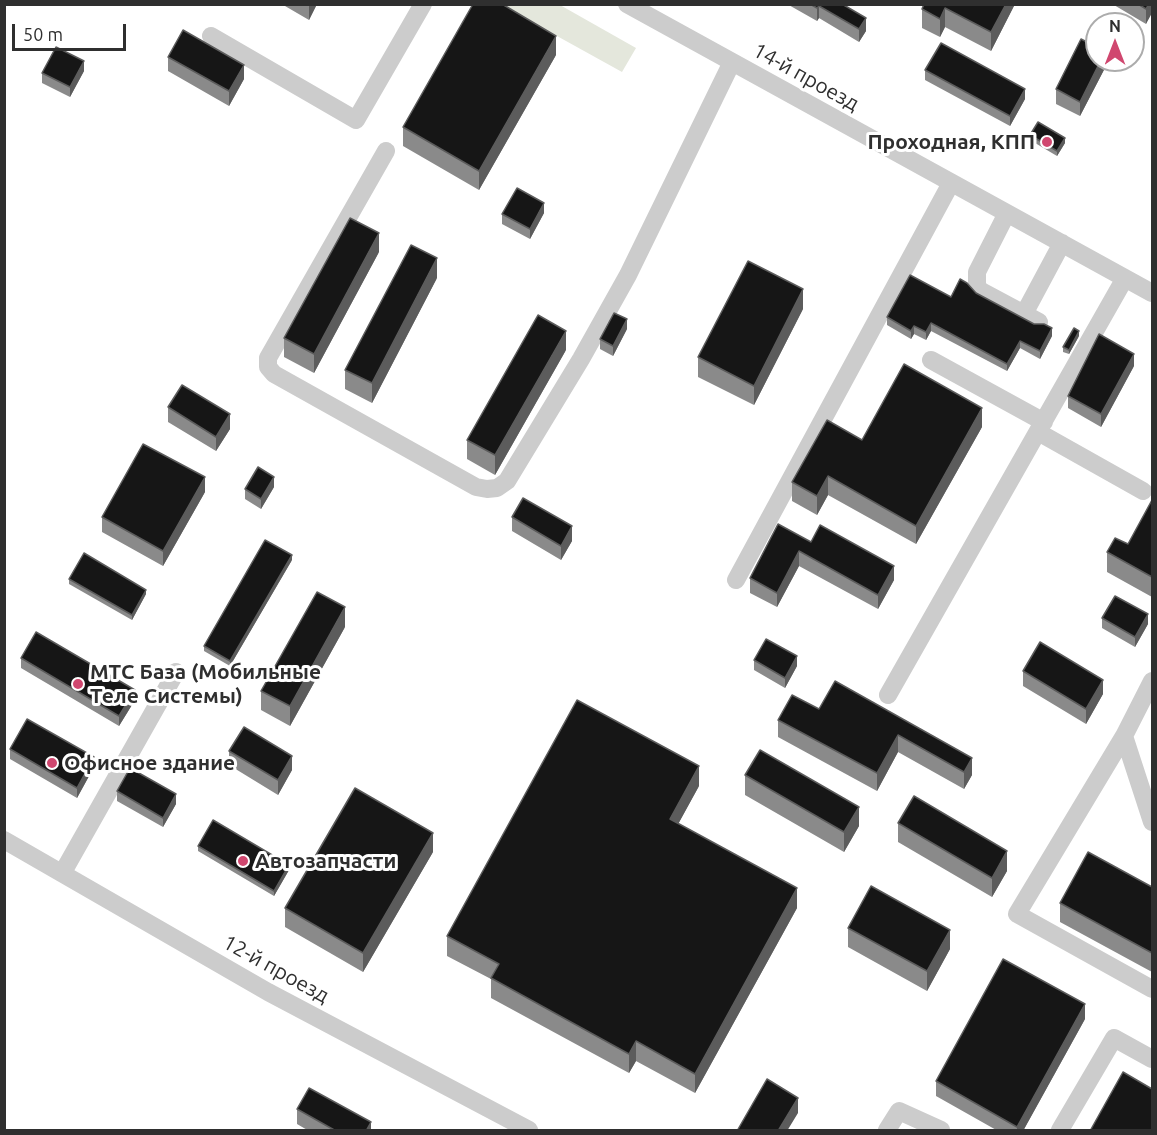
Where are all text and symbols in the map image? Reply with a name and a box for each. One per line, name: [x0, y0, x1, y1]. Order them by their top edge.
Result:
scale bar: [15, 12, 129, 50]
north arrow: [1085, 12, 1145, 72]
text: N: [1109, 17, 1121, 35]
text: 50 m: [23, 24, 63, 44]
street label: 14-й проезд: [748, 37, 864, 117]
place label: Проходная, КПП: [867, 129, 1035, 155]
marker: Проходная, КПП: [1040, 135, 1054, 149]
place label: МТС База (Мобильные Теле Системы): [90, 659, 321, 709]
marker: МТС База (Мобильные Теле Системы): [71, 677, 85, 691]
place label: Офисное здание: [64, 750, 235, 776]
marker: Офисное здание: [45, 756, 59, 770]
place label: Автозапчасти: [255, 848, 396, 874]
marker: Автозапчасти: [236, 854, 250, 868]
street label: 12-й проезд: [218, 929, 334, 1009]

